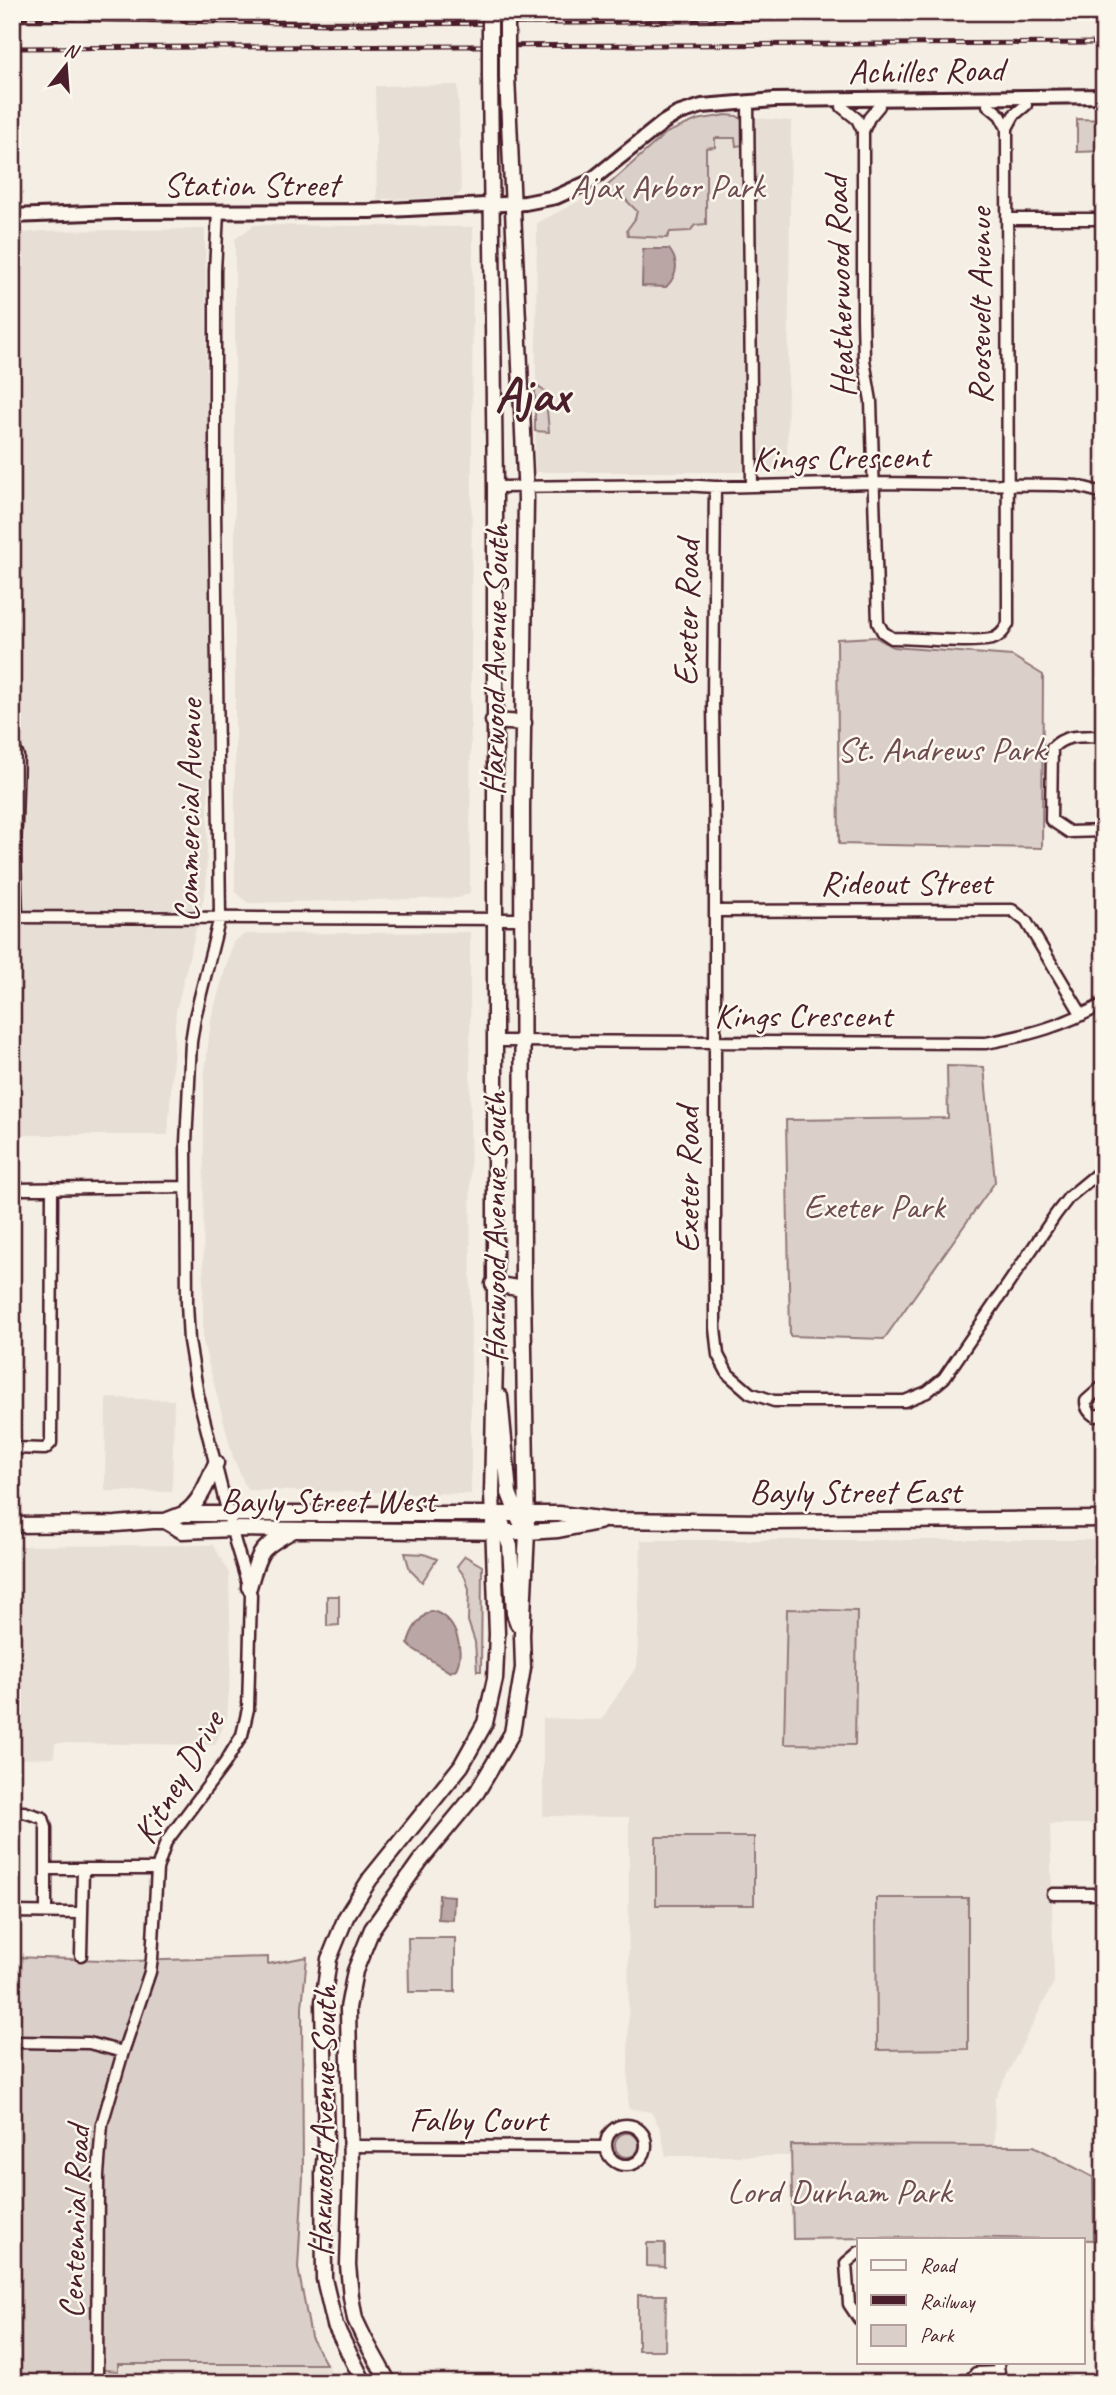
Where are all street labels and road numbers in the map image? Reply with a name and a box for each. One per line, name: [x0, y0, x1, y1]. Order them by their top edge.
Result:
street label: Achilles Road: [848, 47, 1010, 94]
street label: Station Street: [163, 162, 343, 207]
street label: Heatherwood Road: [813, 170, 866, 398]
street label: Roosevelt Avenue: [957, 205, 1002, 404]
street label: Kings Crescent: [752, 433, 934, 482]
street label: Harwood Avenue South: [470, 522, 519, 796]
street label: Exeter Road: [663, 534, 710, 686]
street label: Commercial Avenue: [164, 696, 213, 923]
street label: Rideout Street: [820, 860, 995, 905]
street label: Kings Crescent: [714, 993, 895, 1038]
street label: Harwood Avenue South: [472, 1089, 517, 1362]
street label: Exeter Road: [665, 1102, 710, 1253]
street label: Bayly Street East: [749, 1469, 964, 1514]
street label: Bayly Street West: [220, 1478, 439, 1523]
street label: Kitney Drive: [122, 1700, 236, 1852]
street label: Harwood Avenue South: [298, 1983, 347, 2257]
street label: Falby Court: [409, 2097, 550, 2142]
street label: Centennial Road: [49, 2119, 101, 2319]

